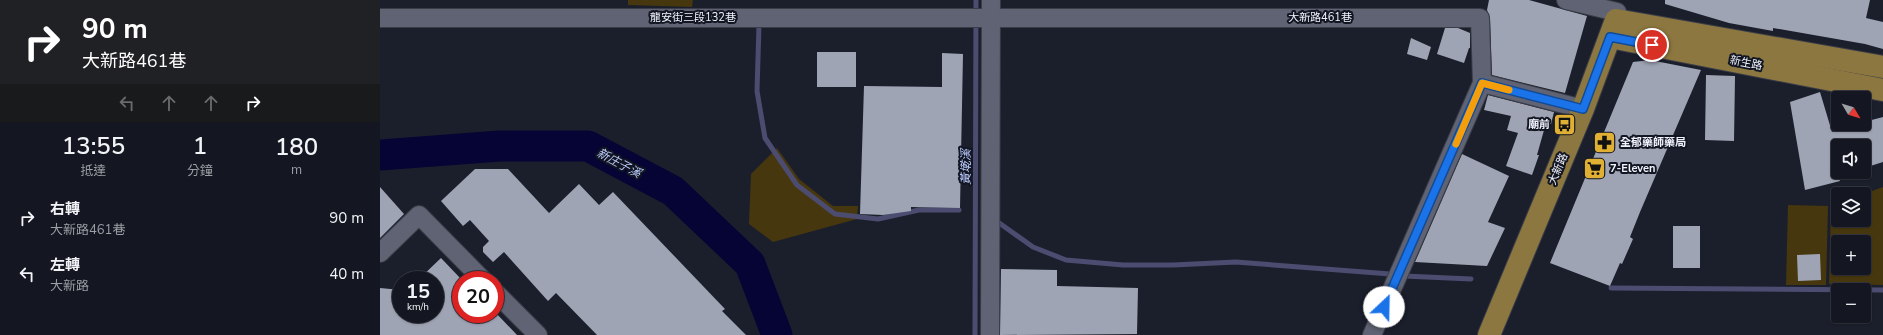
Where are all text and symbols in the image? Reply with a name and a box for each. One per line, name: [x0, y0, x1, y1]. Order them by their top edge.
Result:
text: 90 m: [82, 10, 148, 48]
street label: 龍安街三段132巷: [650, 10, 736, 25]
street label: 大新路461巷: [1288, 10, 1352, 25]
icon: right: [16, 16, 68, 68]
pin: [1635, 28, 1669, 62]
icon: arrive: [1641, 34, 1663, 56]
text: 大新路461巷: [82, 49, 186, 73]
street label: 新生路: [1728, 52, 1764, 74]
north arrow: [1831, 91, 1871, 131]
map controls: [1831, 91, 1871, 323]
icon: left: [116, 92, 138, 114]
icon: ahead: [158, 92, 180, 114]
icon: ahead: [200, 92, 222, 114]
icon: right: [242, 92, 264, 114]
bus stop icon: 廟前: [1552, 111, 1578, 137]
place label: 廟前: [1528, 117, 1550, 132]
pharmacy icon: 全郁藥師藥局: [1592, 129, 1618, 155]
text: 13:55: [62, 130, 125, 162]
text: 1: [193, 130, 207, 162]
text: 180: [275, 131, 318, 163]
place label: 全郁藥師藥局: [1620, 135, 1686, 150]
button: sound: [1831, 139, 1871, 179]
water label: 新庄子溪: [594, 145, 646, 182]
water label: 黃墘溪: [958, 147, 974, 185]
street label: 大新路: [1545, 151, 1571, 187]
supermarket icon: 7-Eleven: [1582, 155, 1608, 181]
text: m: [291, 161, 302, 179]
place label: 7-Eleven: [1610, 161, 1655, 176]
text: 抵達: [81, 162, 107, 180]
text: 分鐘: [187, 162, 213, 180]
button: layers: [1831, 187, 1871, 227]
text: 右轉: [50, 199, 80, 219]
icon: right: [16, 207, 38, 229]
text: 90 m: [329, 208, 364, 228]
text: 大新路461巷: [50, 221, 125, 239]
button: +: [1831, 235, 1871, 275]
text: 左轉: [50, 255, 80, 275]
icon: left: [16, 263, 38, 285]
text: 40 m: [329, 264, 364, 284]
speed limit sign: 20: [452, 271, 504, 323]
text: 大新路: [50, 277, 89, 295]
text: 15: [406, 278, 430, 305]
button: −: [1831, 283, 1871, 323]
position arrow: [1363, 286, 1405, 328]
text: km/h: [407, 300, 429, 314]

